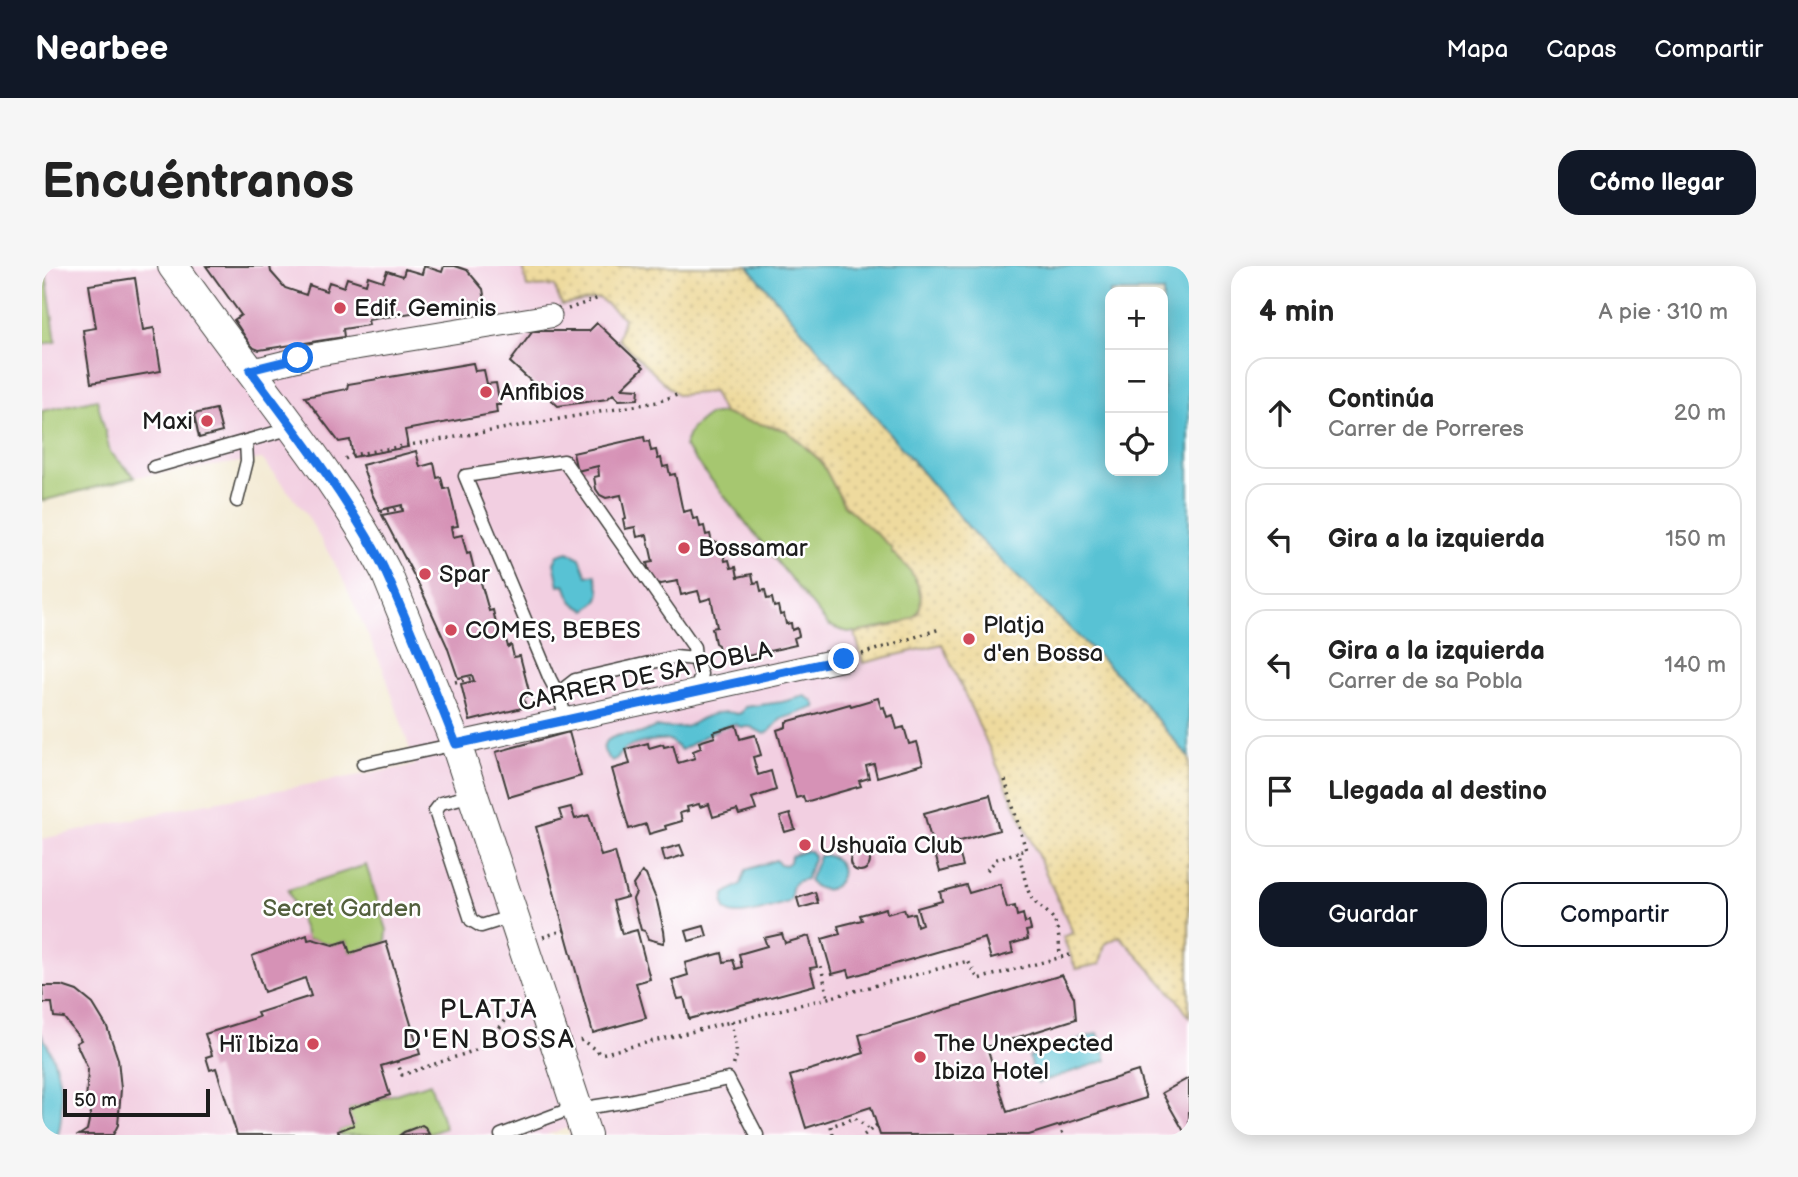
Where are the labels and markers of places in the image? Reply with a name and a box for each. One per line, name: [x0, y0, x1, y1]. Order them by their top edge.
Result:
place label: Edif. Geminis: [354, 294, 497, 323]
marker: Edif. Geminis: [332, 300, 348, 316]
place label: Anfibios: [500, 378, 585, 407]
marker: Anfibios: [478, 384, 494, 400]
place label: Maxi: [142, 407, 193, 436]
marker: Maxi: [199, 413, 215, 429]
place label: Bossamar: [698, 534, 808, 563]
marker: Bossamar: [676, 540, 692, 556]
place label: Spar: [439, 560, 490, 589]
marker: Spar: [417, 566, 433, 582]
place label: Platja d'en Bossa: [983, 611, 1103, 668]
place label: COMES, BEBES: [465, 616, 641, 645]
marker: COMES, BEBES: [443, 622, 459, 638]
marker: Platja d'en Bossa: [961, 631, 977, 647]
place label: Ushuaïa Club: [819, 831, 963, 860]
marker: Ushuaïa Club: [797, 837, 813, 853]
place label: The Unexpected Ibiza Hotel: [934, 1029, 1114, 1086]
place label: Hï Ibiza: [218, 1030, 299, 1059]
marker: Hï Ibiza: [305, 1036, 321, 1052]
marker: The Unexpected Ibiza Hotel: [912, 1049, 928, 1065]

